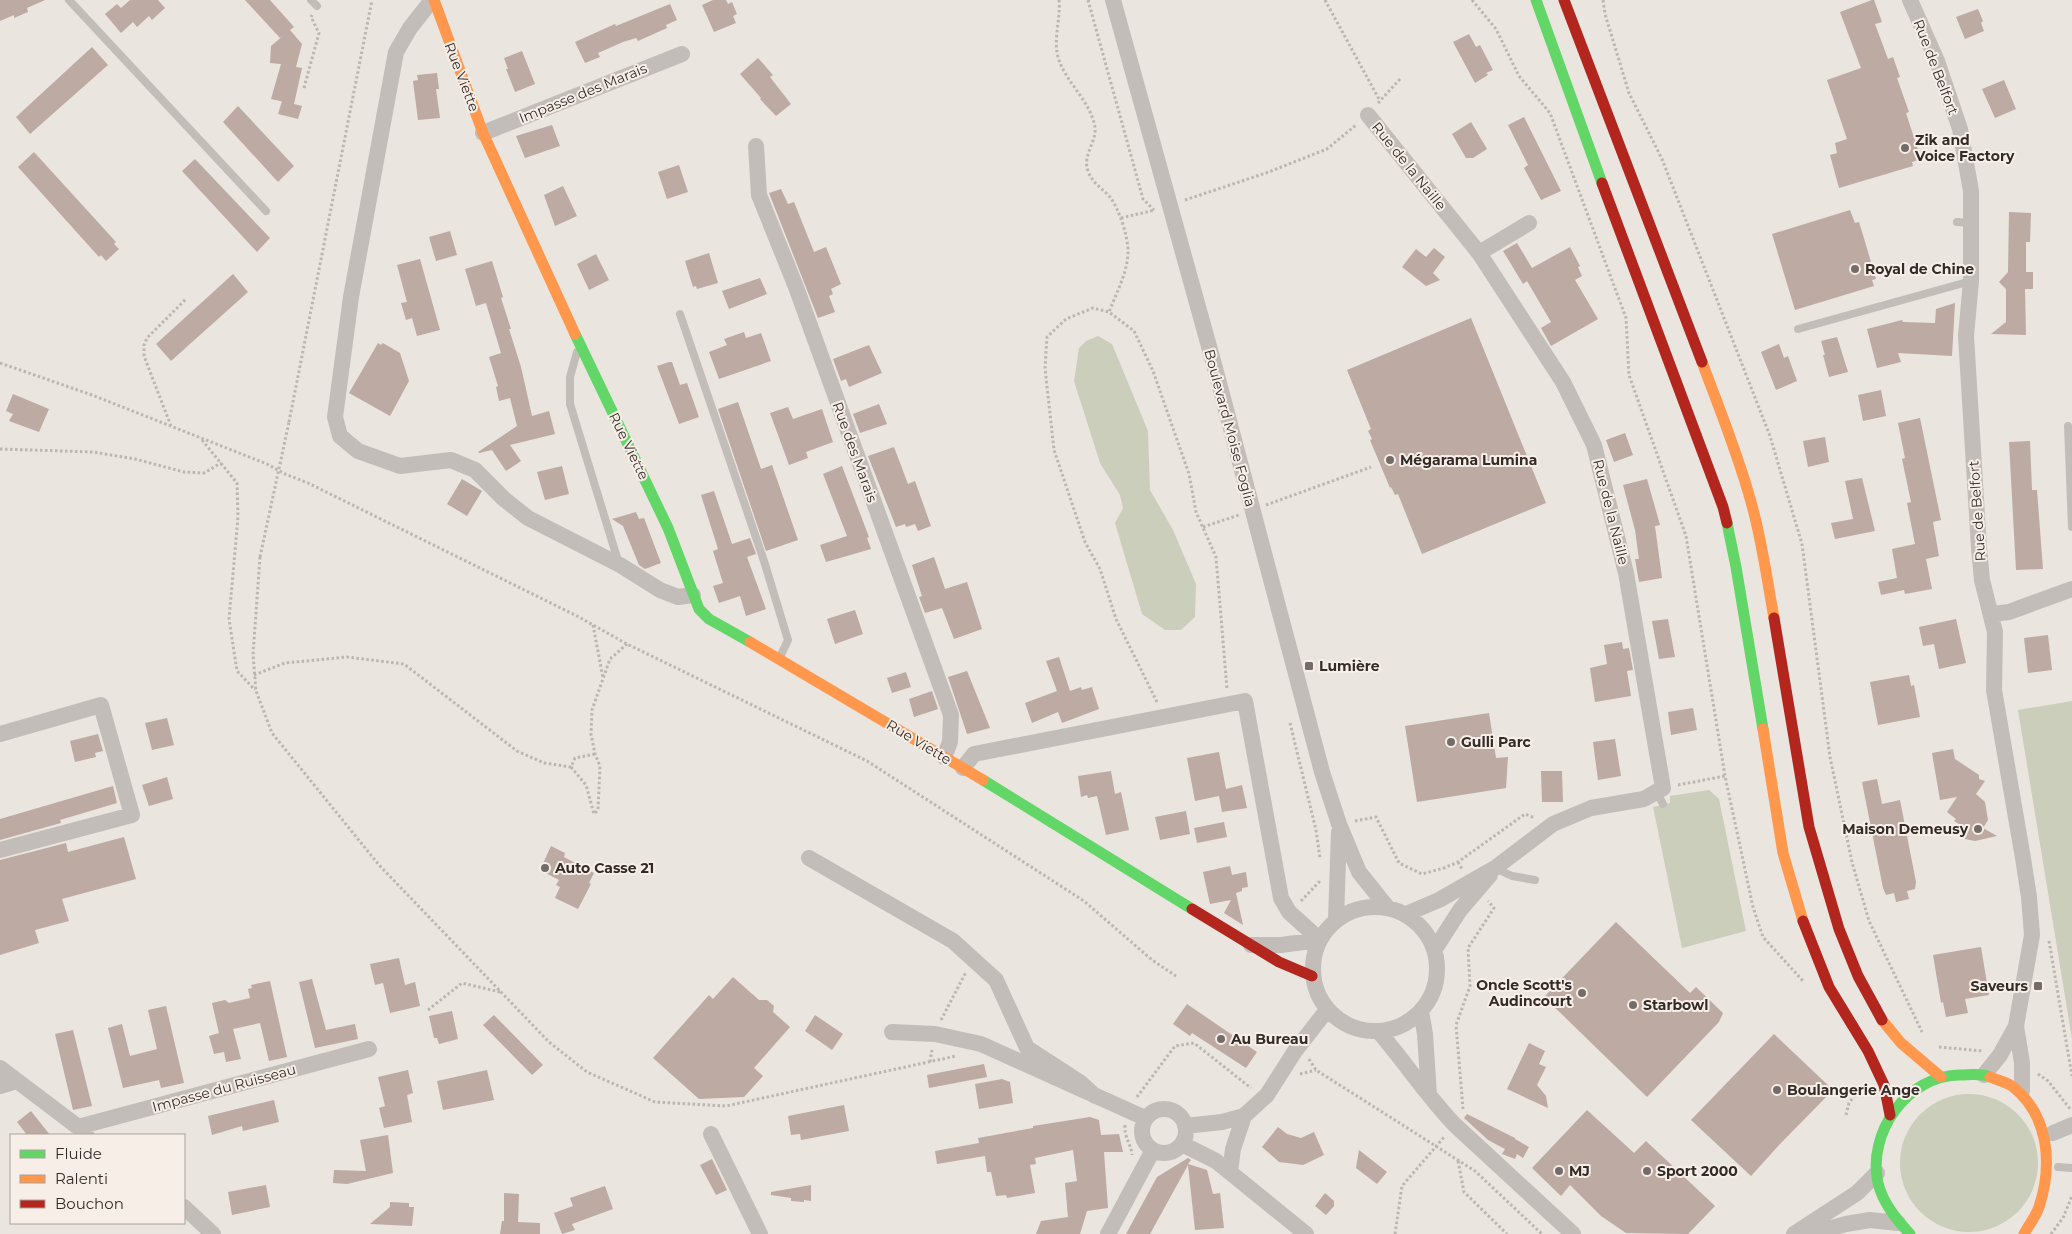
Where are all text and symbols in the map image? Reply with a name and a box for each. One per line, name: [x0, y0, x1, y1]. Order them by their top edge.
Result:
street label: Rue de Belfort: [1910, 17, 1963, 118]
street label: Rue Viette: [441, 40, 483, 114]
street label: Impasse des Marais: [516, 59, 650, 127]
street label: Rue de la Naille: [1368, 118, 1450, 214]
place label: Zik and Voice Factory: [1914, 131, 2015, 165]
marker: Zik and Voice Factory: [1899, 142, 1911, 154]
place label: Royal de Chine: [1865, 260, 1974, 278]
marker: Royal de Chine: [1849, 263, 1861, 275]
street label: Boulevard Moise Foglia: [1200, 347, 1260, 509]
street label: Rue des Marais: [828, 399, 882, 505]
street label: Rue Viette: [605, 409, 653, 483]
place label: Mégarama Lumina: [1400, 451, 1537, 469]
marker: Mégarama Lumina: [1384, 454, 1396, 466]
street label: Rue de la Naille: [1589, 457, 1633, 567]
street label: Rue de Belfort: [1964, 460, 1989, 562]
place label: Lumière: [1319, 657, 1380, 675]
marker: Lumière: [1303, 660, 1315, 672]
street label: Rue Viette: [883, 716, 955, 768]
place label: Gulli Parc: [1461, 733, 1532, 751]
marker: Gulli Parc: [1445, 736, 1457, 748]
place label: Maison Demeusy: [1842, 820, 1969, 838]
marker: Maison Demeusy: [1972, 823, 1984, 835]
place label: Auto Casse 21: [554, 859, 654, 877]
marker: Auto Casse 21: [539, 862, 551, 874]
place label: Oncle Scott's Audincourt: [1476, 976, 1573, 1010]
place label: Saveurs: [1970, 977, 2029, 995]
marker: Saveurs: [2032, 980, 2044, 992]
marker: Oncle Scott's Audincourt: [1576, 987, 1588, 999]
place label: Starbowl: [1643, 996, 1708, 1014]
marker: Starbowl: [1627, 999, 1639, 1011]
place label: Au Bureau: [1230, 1030, 1308, 1048]
marker: Au Bureau: [1215, 1033, 1227, 1045]
street label: Impasse du Ruisseau: [150, 1060, 298, 1116]
place label: Boulangerie Ange: [1787, 1081, 1920, 1099]
marker: Boulangerie Ange: [1771, 1084, 1783, 1096]
legend: [10, 1134, 185, 1224]
text: Fluide: [55, 1144, 102, 1163]
place label: MJ: [1569, 1162, 1590, 1180]
place label: Sport 2000: [1657, 1162, 1738, 1180]
marker: MJ: [1553, 1165, 1565, 1177]
marker: Sport 2000: [1641, 1165, 1653, 1177]
text: Ralenti: [55, 1169, 108, 1188]
text: Bouchon: [55, 1194, 124, 1213]

